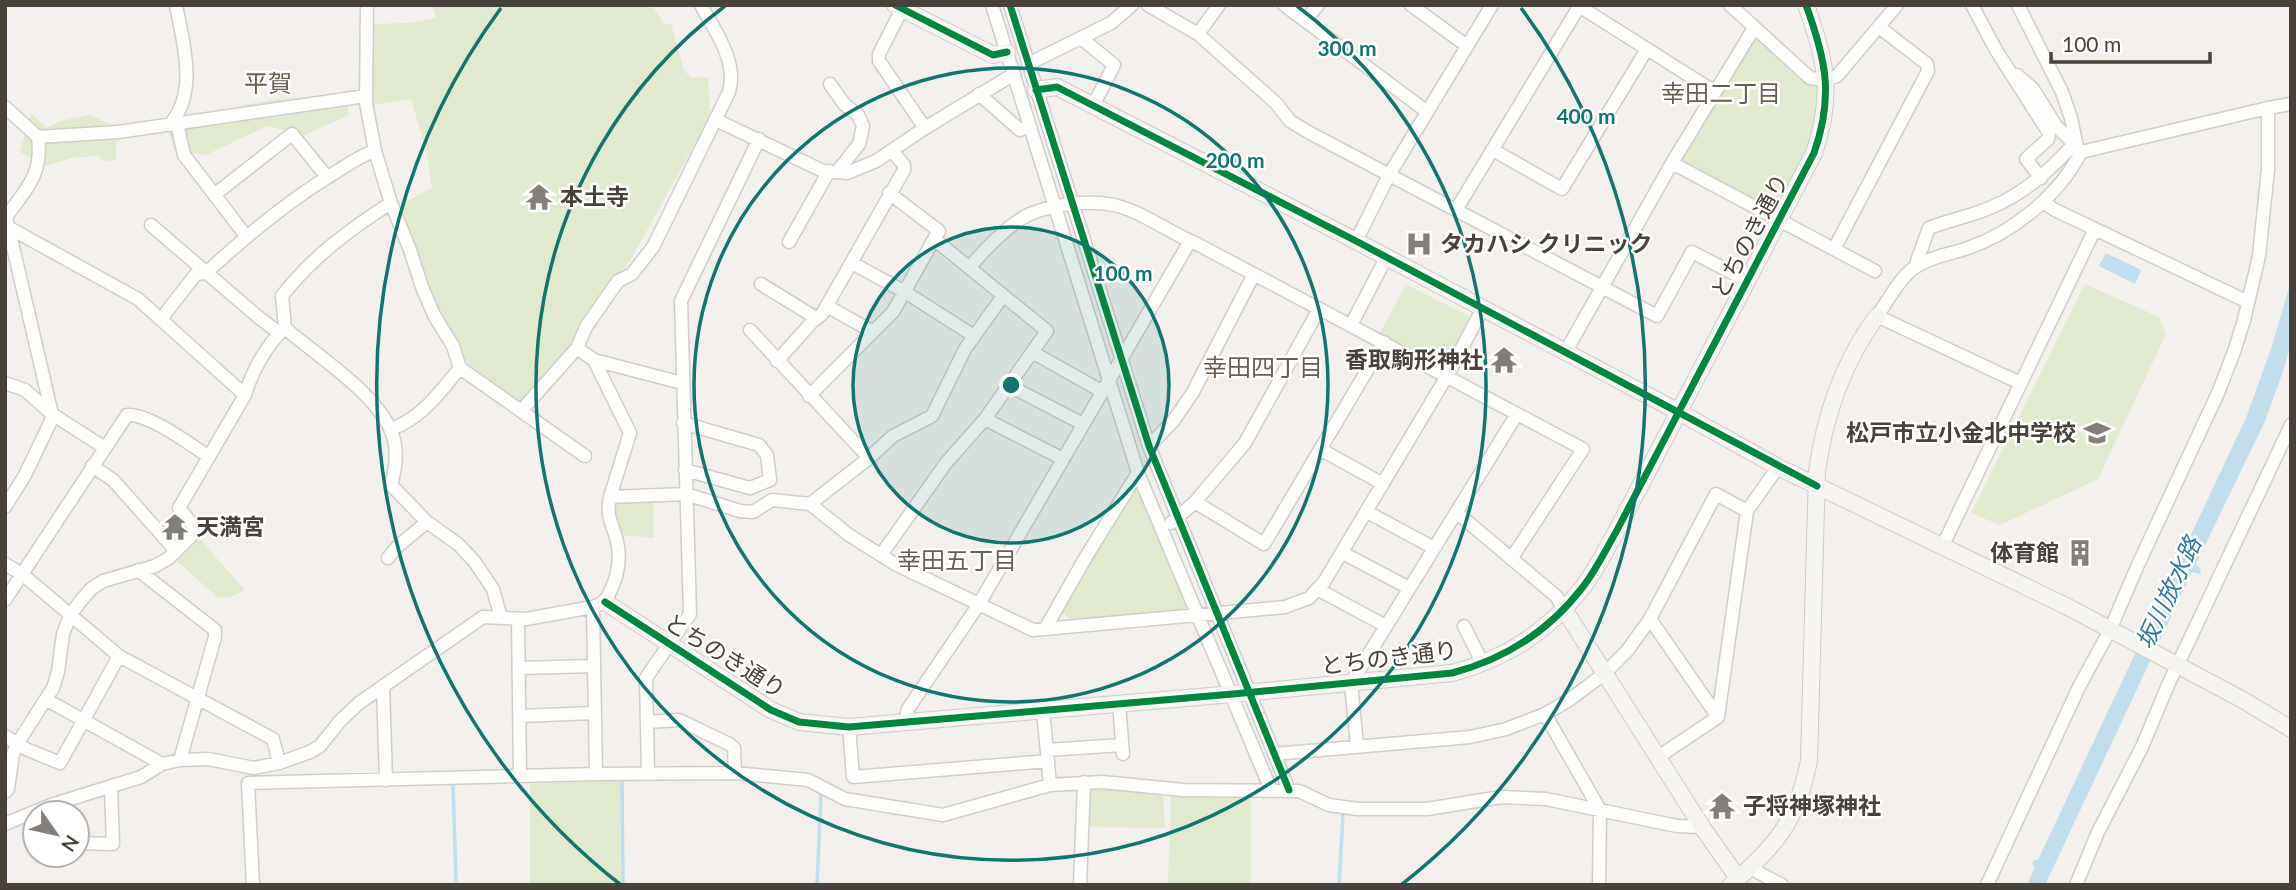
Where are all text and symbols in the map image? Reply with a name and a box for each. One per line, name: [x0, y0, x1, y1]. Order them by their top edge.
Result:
scale bar: [2051, 21, 2210, 65]
text: 100 m: [2062, 31, 2121, 56]
text: 300 m: [1317, 35, 1377, 60]
district label: 平賀: [244, 68, 292, 97]
district label: 幸田二丁目: [1661, 78, 1781, 107]
text: 400 m: [1556, 103, 1616, 128]
text: 200 m: [1205, 147, 1265, 172]
street label: とちのき通り: [1705, 168, 1794, 303]
temple icon: 本土寺: [524, 182, 554, 212]
place label: 本土寺: [560, 182, 629, 210]
hospital icon: タカハシ クリニック: [1404, 229, 1434, 259]
place label: タカハシ クリニック: [1440, 229, 1653, 257]
text: 100 m: [1093, 260, 1153, 285]
place label: 香取駒形神社: [1345, 345, 1483, 373]
temple icon: 香取駒形神社: [1489, 345, 1519, 375]
district label: 幸田四丁目: [1203, 352, 1323, 381]
centre of rings: [999, 373, 1023, 397]
place label: 松戸市立小金北中学校: [1846, 418, 2076, 446]
school or university icon: 松戸市立小金北中学校: [2082, 418, 2112, 448]
temple icon: 天満宮: [160, 512, 190, 542]
place label: 天満宮: [196, 512, 265, 540]
water label: 坂川放水路: [2129, 530, 2207, 653]
place label: 体育館: [1990, 538, 2059, 566]
building icon: 体育館: [2065, 538, 2095, 568]
district label: 幸田五丁目: [897, 545, 1017, 574]
street label: とちのき通り: [660, 607, 791, 703]
street label: とちのき通り: [1319, 635, 1459, 679]
temple icon: 子将神塚神社: [1707, 791, 1737, 821]
place label: 子将神塚神社: [1743, 791, 1881, 819]
north arrow: [21, 799, 91, 869]
text: N: [57, 831, 84, 856]

